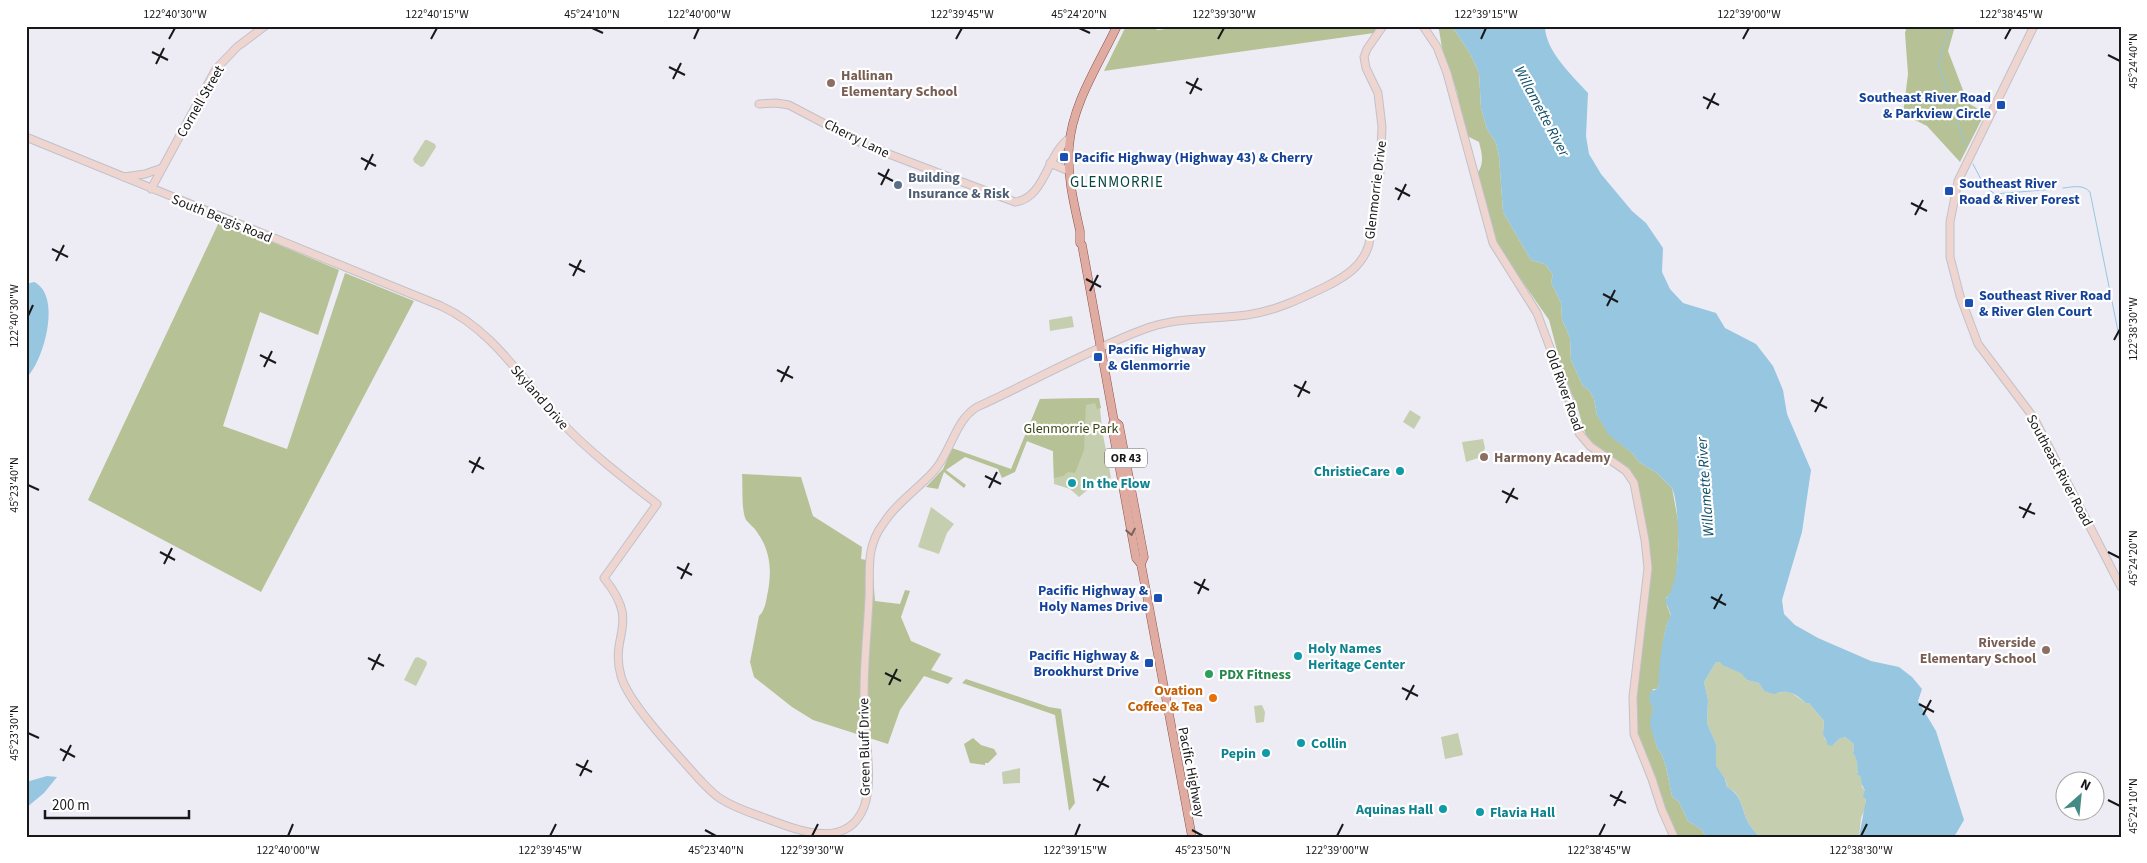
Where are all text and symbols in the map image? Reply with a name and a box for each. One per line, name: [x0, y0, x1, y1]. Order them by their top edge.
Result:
text: 122°40'30"W: [143, 6, 207, 23]
text: 122°40'15"W: [405, 6, 469, 23]
text: 45°24'10"N: [564, 6, 620, 23]
text: 122°40'00"W: [667, 6, 731, 23]
text: 122°39'45"W: [930, 6, 994, 23]
text: 45°24'20"N: [1051, 6, 1107, 23]
text: 122°39'30"W: [1192, 6, 1256, 23]
text: 122°39'15"W: [1454, 6, 1518, 23]
text: 122°39'00"W: [1717, 6, 1781, 23]
text: 122°38'45"W: [1979, 6, 2043, 23]
text: 45°24'40"N: [2125, 33, 2142, 89]
street label: Cornell Street: [172, 62, 230, 141]
water label: Willamette River: [1509, 62, 1575, 161]
place label: Hallinan Elementary School: [841, 66, 957, 102]
marker: Hallinan Elementary School: [825, 77, 837, 89]
place label: Southeast River Road & Parkview Circle: [1859, 88, 1991, 124]
marker: Southeast River Road & Parkview Circle: [1995, 99, 2007, 111]
street label: Cherry Lane: [821, 114, 893, 163]
street label: Glenmorrie Drive: [1360, 140, 1392, 241]
place label: Pacific Highway (Highway 43) & Cherry: [1074, 148, 1314, 168]
marker: Pacific Highway (Highway 43) & Cherry: [1058, 151, 1070, 163]
place label: Building Insurance & Risk: [908, 168, 1010, 204]
district label: GLENMORRIE: [1070, 172, 1164, 193]
place label: Southeast River Road & River Forest: [1959, 174, 2080, 210]
marker: Building Insurance & Risk: [892, 179, 904, 191]
marker: Southeast River Road & River Forest: [1943, 185, 1955, 197]
street label: South Bergis Road: [168, 190, 275, 248]
text: 122°40'30"W: [6, 284, 23, 348]
place label: Southeast River Road & River Glen Court: [1979, 286, 2111, 322]
marker: Southeast River Road & River Glen Court: [1963, 297, 1975, 309]
text: 122°38'30"W: [2125, 297, 2142, 361]
place label: Pacific Highway & Glenmorrie: [1108, 340, 1207, 376]
street label: Old River Road: [1540, 347, 1588, 434]
marker: Pacific Highway & Glenmorrie: [1092, 351, 1104, 363]
street label: Skyland Drive: [505, 361, 573, 435]
street label: Southeast River Road: [2021, 411, 2097, 530]
park label: Glenmorrie Park: [1023, 419, 1119, 439]
water label: Willamette River: [1691, 436, 1719, 538]
road number: OR 43: [1105, 448, 1147, 468]
place label: Harmony Academy: [1494, 448, 1611, 468]
marker: Harmony Academy: [1478, 451, 1490, 463]
text: 45°23'40"N: [6, 457, 23, 513]
place label: ChristieCare: [1314, 462, 1390, 482]
marker: ChristieCare: [1394, 465, 1406, 477]
place label: In the Flow: [1082, 474, 1150, 494]
marker: In the Flow: [1066, 477, 1078, 489]
one-way arrow: [1125, 527, 1135, 536]
text: 45°24'20"N: [2125, 530, 2142, 586]
place label: Pacific Highway & Holy Names Drive: [1038, 581, 1149, 617]
marker: Pacific Highway & Holy Names Drive: [1152, 592, 1164, 604]
place label: Riverside Elementary School: [1920, 633, 2036, 669]
place label: Holy Names Heritage Center: [1308, 639, 1406, 675]
marker: Riverside Elementary School: [2040, 644, 2052, 656]
place label: Pacific Highway & Brookhurst Drive: [1029, 646, 1140, 682]
marker: Holy Names Heritage Center: [1292, 650, 1304, 662]
marker: Pacific Highway & Brookhurst Drive: [1143, 657, 1155, 669]
place label: PDX Fitness: [1219, 665, 1291, 685]
marker: PDX Fitness: [1203, 668, 1215, 680]
place label: Ovation Coffee & Tea: [1127, 681, 1203, 717]
marker: Ovation Coffee & Tea: [1207, 692, 1219, 704]
street label: Green Bluff Drive: [854, 698, 876, 796]
text: 45°23'30"N: [6, 705, 23, 761]
street label: Pacific Highway: [1172, 725, 1210, 820]
place label: Collin: [1311, 734, 1347, 754]
marker: Collin: [1295, 737, 1307, 749]
place label: Pepin: [1221, 744, 1256, 764]
marker: Pepin: [1260, 747, 1272, 759]
north arrow: [2054, 770, 2104, 820]
text: N: [2077, 774, 2094, 796]
text: 45°24'10"N: [2125, 778, 2142, 834]
scale bar: [45, 788, 189, 820]
text: 200 m: [52, 795, 90, 816]
place label: Aquinas Hall: [1355, 800, 1433, 820]
marker: Aquinas Hall: [1437, 803, 1449, 815]
place label: Flavia Hall: [1490, 803, 1555, 823]
marker: Flavia Hall: [1474, 806, 1486, 818]
text: 122°40'00"W: [256, 842, 320, 859]
text: 122°39'45"W: [518, 842, 582, 859]
text: 45°23'40"N: [688, 842, 744, 859]
text: 122°39'30"W: [780, 842, 844, 859]
text: 122°39'15"W: [1043, 842, 1107, 859]
text: 45°23'50"N: [1175, 842, 1231, 859]
text: 122°39'00"W: [1305, 842, 1369, 859]
text: 122°38'45"W: [1567, 842, 1631, 859]
text: 122°38'30"W: [1829, 842, 1893, 859]

